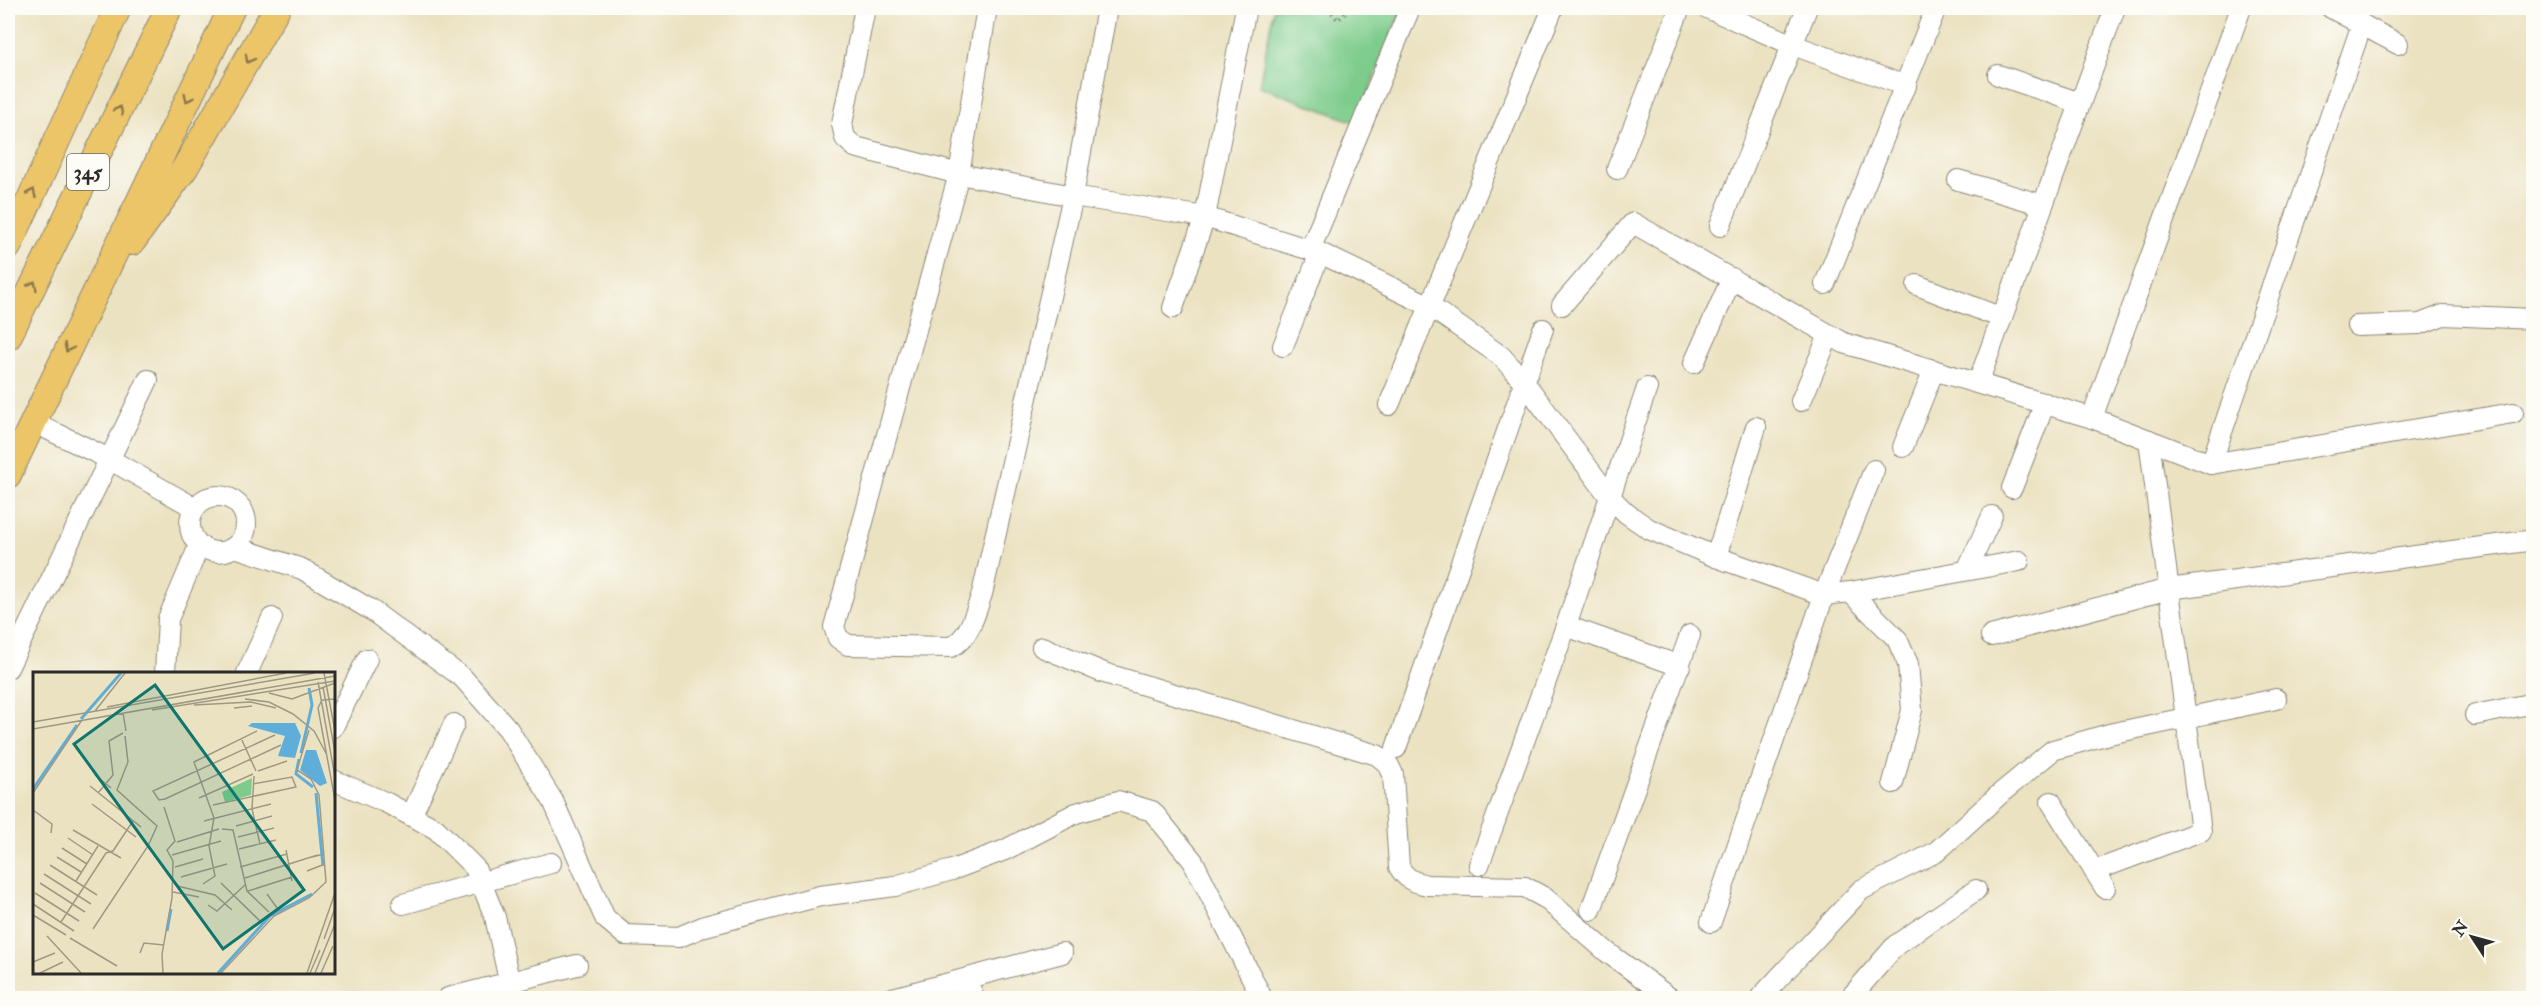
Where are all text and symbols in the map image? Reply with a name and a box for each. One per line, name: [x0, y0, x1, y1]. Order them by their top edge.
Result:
one-way arrow: [245, 53, 256, 63]
one-way arrow: [184, 92, 196, 103]
one-way arrow: [111, 105, 123, 116]
road number: 345: [67, 154, 109, 190]
one-way arrow: [24, 189, 36, 200]
one-way arrow: [26, 280, 38, 291]
one-way arrow: [63, 342, 75, 353]
inset map: [33, 672, 334, 973]
north arrow: [2442, 907, 2502, 967]
text: N: [2448, 917, 2473, 941]

